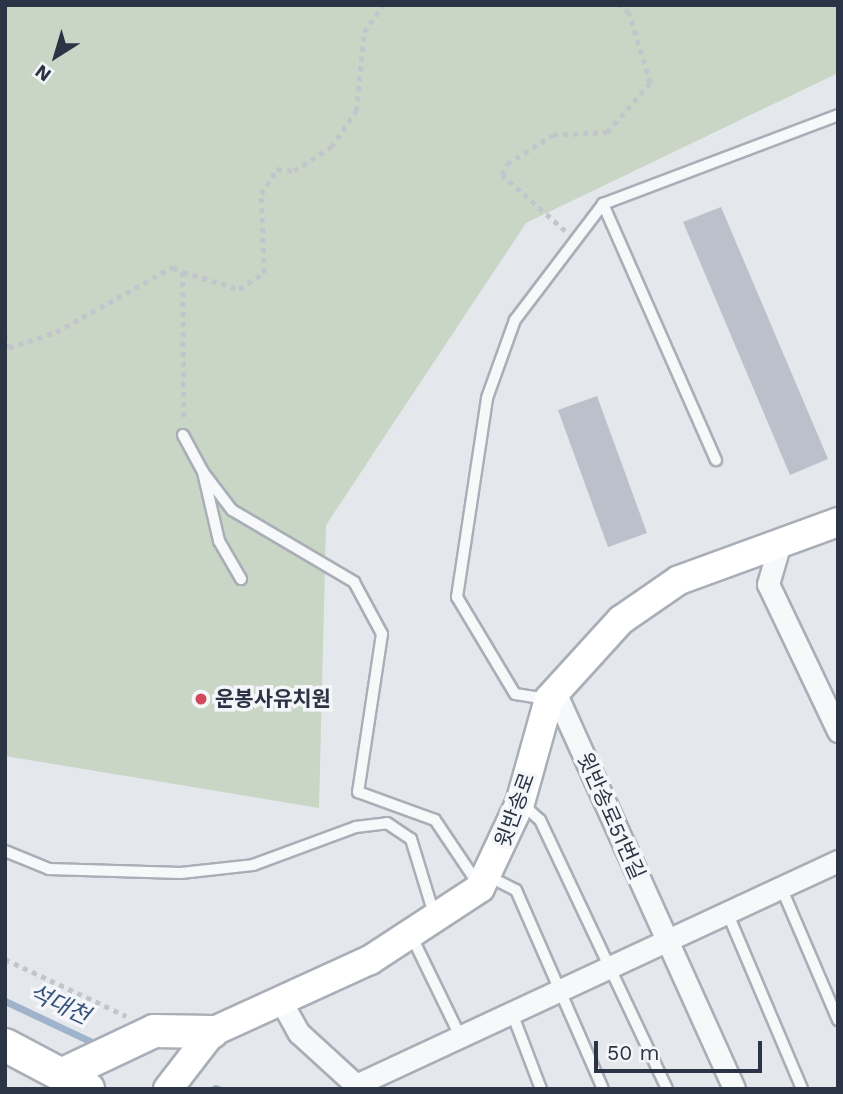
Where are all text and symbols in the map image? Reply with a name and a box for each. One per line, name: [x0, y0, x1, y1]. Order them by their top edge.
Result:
north arrow: [21, 21, 91, 91]
text: N: [31, 60, 56, 87]
place label: 운봉사유치원: [215, 686, 331, 712]
marker: 운봉사유치원: [193, 691, 209, 707]
street label: 윗반송로51번길: [572, 749, 650, 883]
street label: 윗반송로: [490, 769, 540, 851]
water label: 석대천: [24, 979, 94, 1031]
scale bar: [598, 1028, 766, 1072]
text: 50 m: [607, 1040, 659, 1065]

